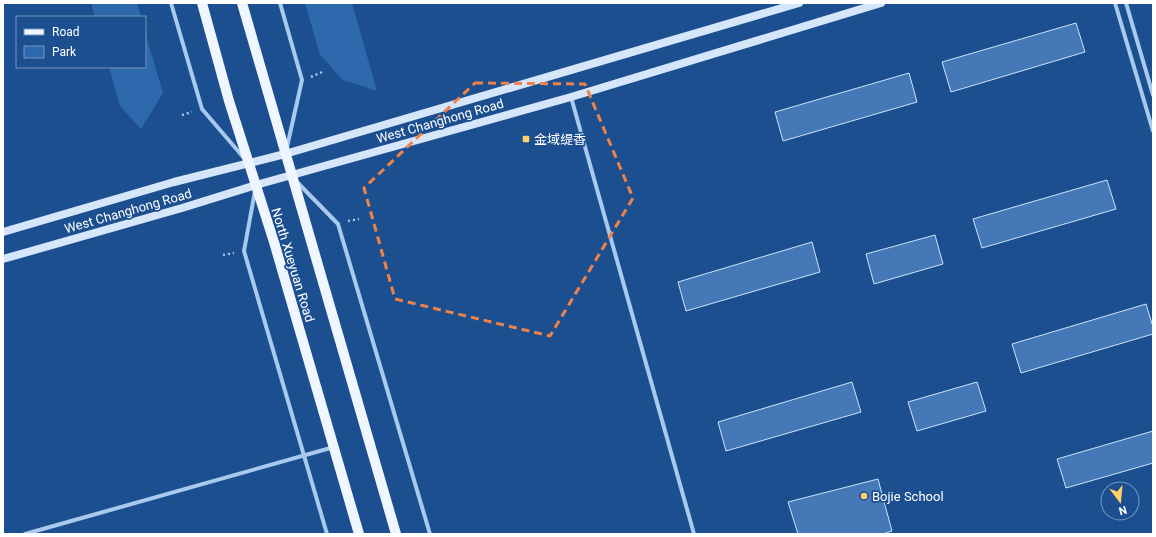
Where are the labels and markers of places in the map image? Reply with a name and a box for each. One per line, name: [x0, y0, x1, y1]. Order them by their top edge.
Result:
place label: 金域缇香: [534, 132, 586, 147]
marker: 金域缇香: [521, 134, 531, 144]
place label: Bojie School: [872, 489, 944, 504]
marker: Bojie School: [859, 491, 869, 501]

